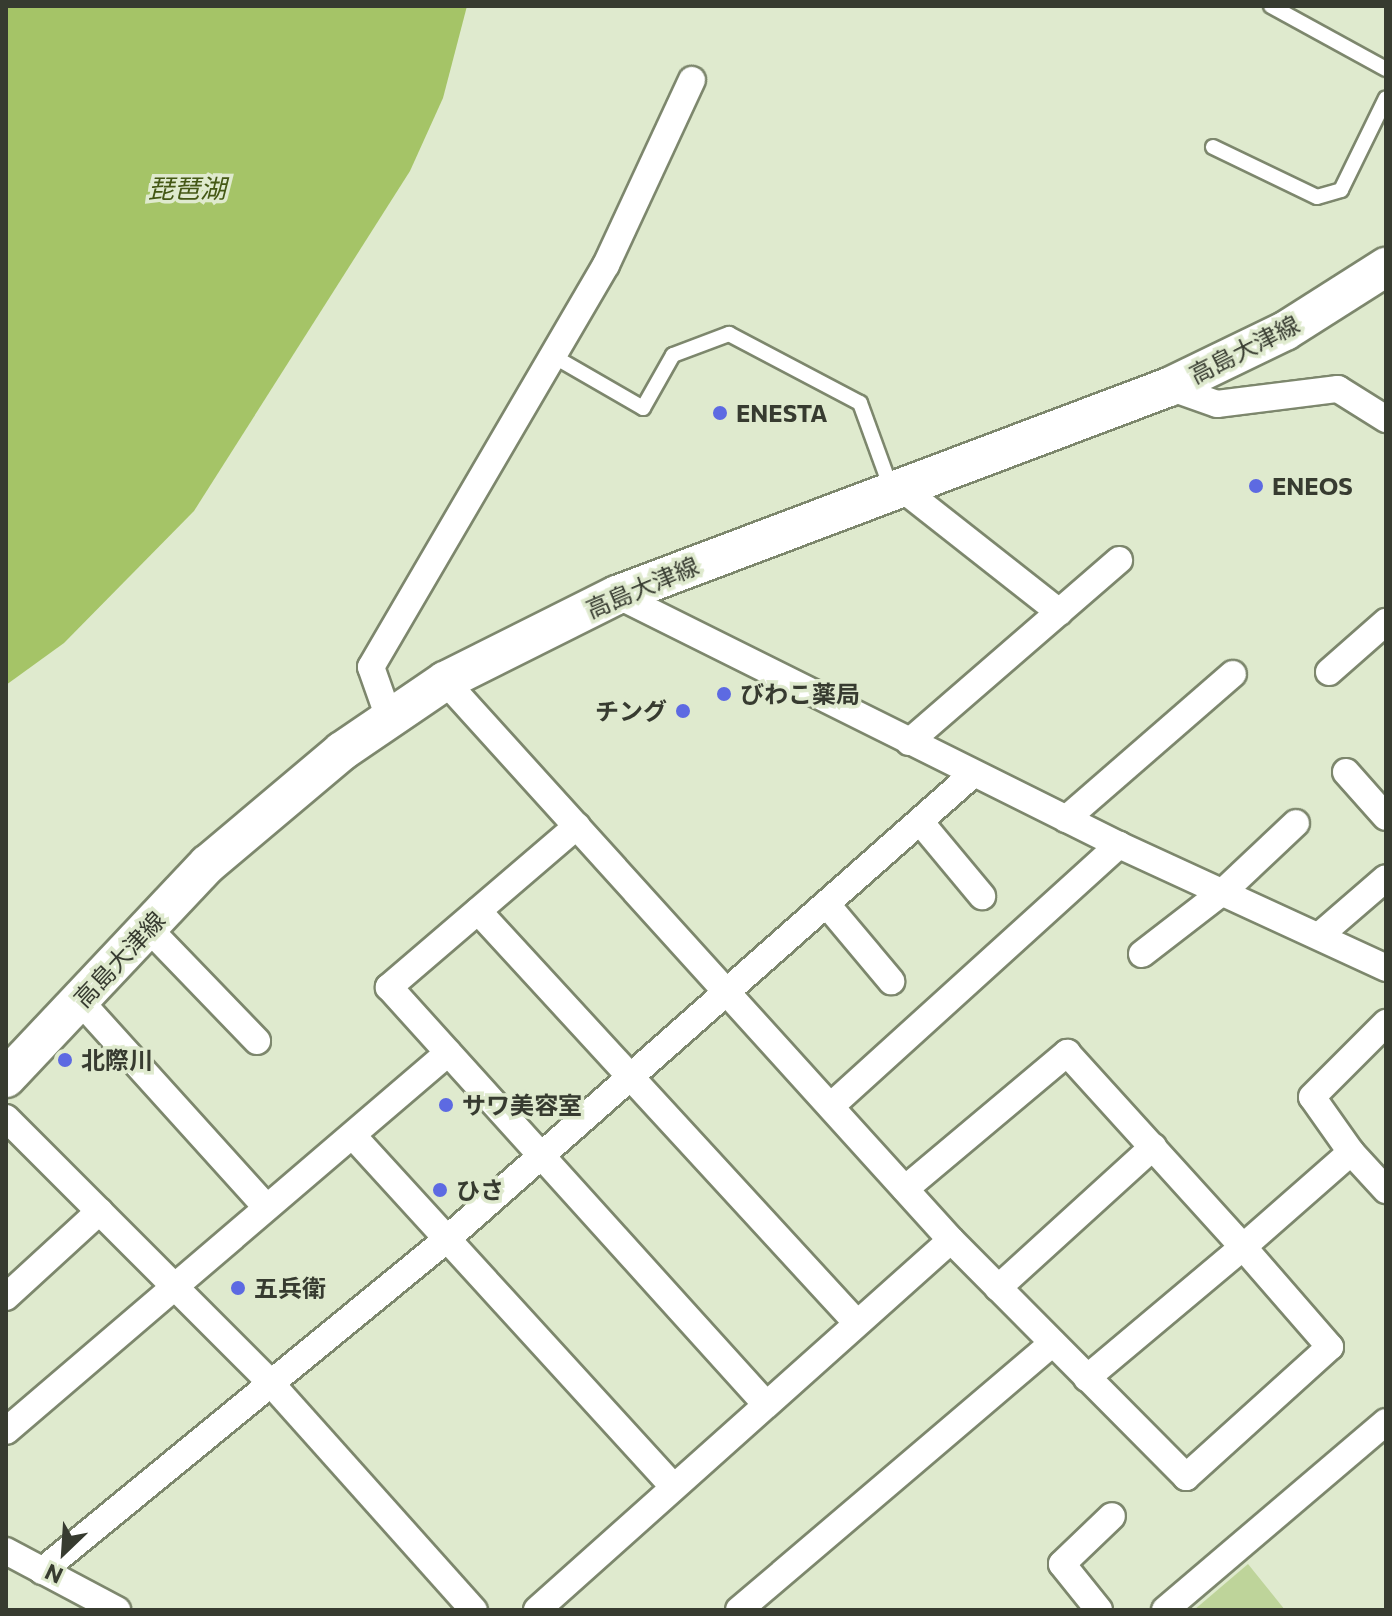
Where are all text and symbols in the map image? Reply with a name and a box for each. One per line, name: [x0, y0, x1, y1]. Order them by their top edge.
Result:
water label: 琵琶湖: [148, 172, 226, 204]
street label: 高島大津線: [1184, 309, 1304, 389]
place label: ENESTA: [736, 399, 827, 427]
marker: ENESTA: [711, 404, 729, 422]
place label: ENEOS: [1272, 472, 1353, 500]
marker: ENEOS: [1247, 477, 1265, 495]
street label: 高島大津線: [581, 550, 703, 624]
place label: びわこ薬局: [740, 680, 860, 708]
marker: びわこ薬局: [715, 685, 733, 703]
place label: チング: [595, 697, 667, 725]
marker: チング: [674, 702, 692, 720]
street label: 高島大津線: [68, 905, 170, 1013]
place label: 北際川: [81, 1046, 153, 1074]
marker: 北際川: [56, 1051, 74, 1069]
place label: サワ美容室: [462, 1091, 582, 1119]
marker: サワ美容室: [437, 1096, 455, 1114]
place label: ひさ: [456, 1176, 504, 1204]
marker: ひさ: [431, 1181, 449, 1199]
place label: 五兵衛: [254, 1274, 326, 1302]
marker: 五兵衛: [229, 1279, 247, 1297]
north arrow: [24, 1512, 104, 1592]
text: N: [40, 1558, 67, 1590]

